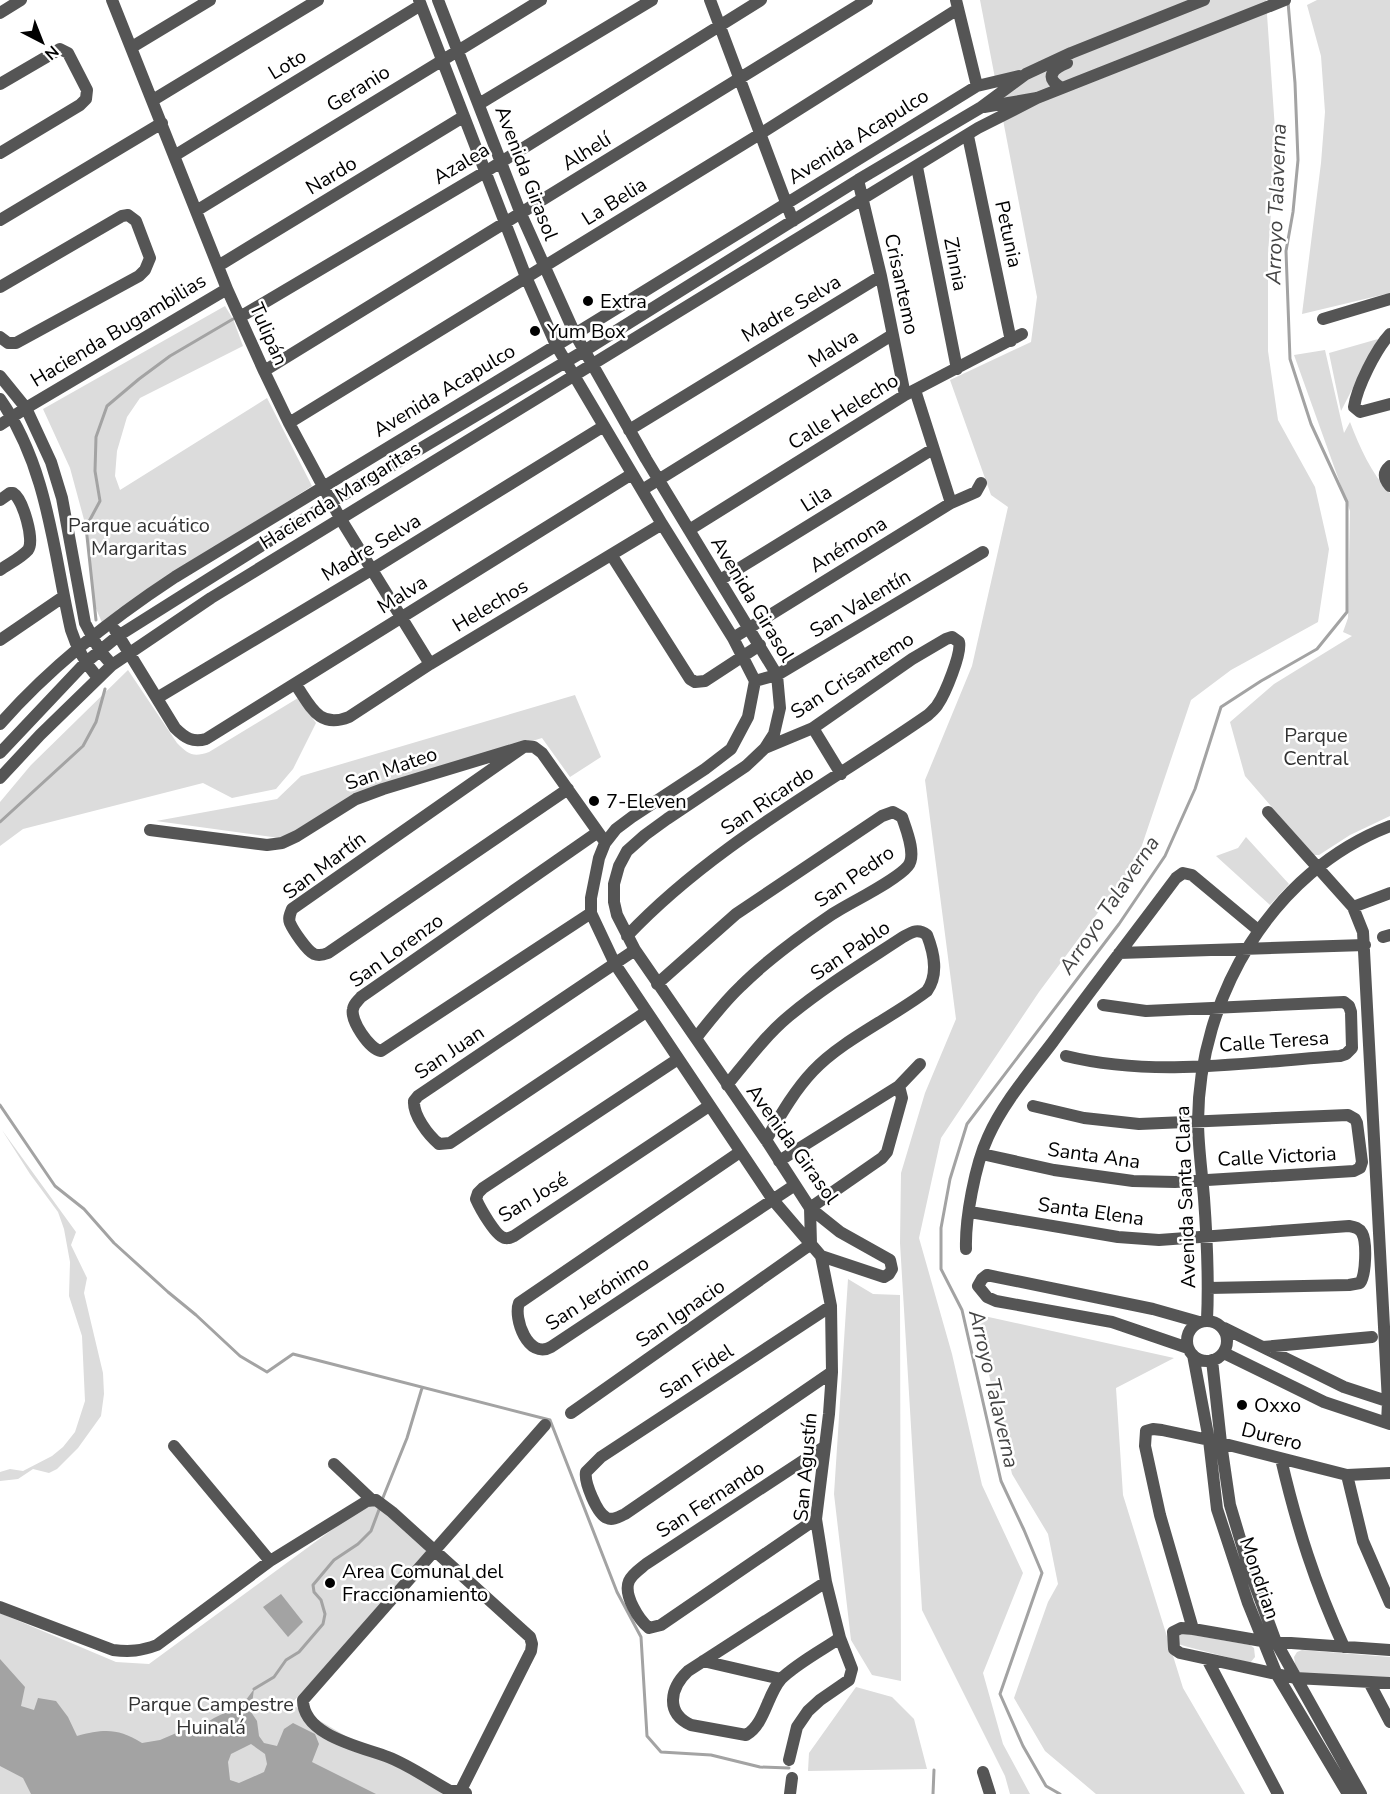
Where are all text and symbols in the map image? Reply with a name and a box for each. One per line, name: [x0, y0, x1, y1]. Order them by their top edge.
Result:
north arrow: [12, 12, 72, 72]
text: N: [40, 40, 63, 65]
street label: Loto: [263, 43, 311, 86]
street label: Geranio: [321, 58, 395, 118]
street label: Avenida Acapulco: [783, 82, 934, 191]
street label: Avenida Girasol: [489, 102, 565, 244]
water label: Arroyo Talaverna: [1259, 123, 1293, 286]
street label: Alhelí: [557, 125, 617, 177]
street label: Azalea: [428, 136, 495, 191]
street label: Nardo: [301, 150, 362, 201]
street label: La Belia: [577, 171, 652, 232]
street label: Petunia: [988, 198, 1029, 270]
street label: Crisantemo: [878, 231, 925, 337]
street label: Zinnia: [937, 235, 974, 293]
street label: Hacienda Bugambilias: [25, 267, 211, 394]
street label: Madre Selva: [737, 268, 846, 349]
place label: Extra: [600, 288, 647, 315]
marker: Extra: [581, 294, 595, 308]
street label: Tulipán: [243, 299, 294, 370]
place label: Yum Box: [546, 318, 626, 345]
street label: Malva: [803, 323, 863, 374]
marker: Yum Box: [528, 324, 542, 338]
street label: Avenida Acapulco: [368, 337, 520, 444]
street label: Calle Helecho: [783, 367, 904, 456]
street label: Hacienda Margaritas: [255, 435, 426, 556]
street label: Lila: [796, 478, 837, 518]
street label: Madre Selva: [317, 507, 426, 588]
street label: Anémona: [804, 510, 892, 579]
park label: Parque acuático Margaritas: [68, 512, 210, 562]
street label: Avenida Girasol: [705, 532, 801, 667]
street label: San Valentín: [805, 563, 916, 644]
street label: Malva: [372, 569, 432, 620]
street label: Helechos: [447, 572, 533, 639]
street label: San Crisantemo: [785, 625, 919, 725]
park label: Parque Central: [1283, 722, 1349, 772]
street label: San Mateo: [341, 740, 441, 797]
street label: San Ricardo: [715, 759, 819, 842]
place label: 7-Eleven: [606, 788, 687, 815]
marker: 7-Eleven: [587, 794, 601, 808]
street label: San Martín: [277, 825, 371, 906]
water label: Arroyo Talaverna: [1052, 830, 1166, 981]
street label: San Pedro: [809, 839, 900, 914]
street label: San Lorenzo: [344, 907, 449, 994]
street label: San Pablo: [805, 914, 895, 987]
street label: San Juan: [409, 1019, 490, 1086]
street label: Calle Teresa: [1218, 1024, 1330, 1059]
street label: Avenida Girasol: [740, 1079, 845, 1210]
street label: Avenida Santa Clara: [1169, 1105, 1202, 1289]
street label: Santa Ana: [1046, 1136, 1142, 1175]
street label: Calle Victoria: [1217, 1140, 1337, 1173]
street label: San José: [493, 1166, 573, 1229]
street label: Santa Elena: [1036, 1191, 1146, 1232]
street label: San Jerónimo: [540, 1250, 654, 1337]
street label: San Ignacio: [630, 1273, 730, 1354]
water label: Arroyo Talaverna: [962, 1306, 1026, 1471]
street label: San Fidel: [654, 1337, 739, 1405]
place label: Oxxo: [1254, 1392, 1301, 1419]
marker: Oxxo: [1235, 1398, 1249, 1412]
street label: San Agustín: [787, 1411, 824, 1523]
street label: Durero: [1239, 1416, 1305, 1457]
street label: San Fernando: [651, 1454, 770, 1544]
street label: Mondrian: [1233, 1534, 1286, 1623]
place label: Area Comunal del Fraccionamiento: [342, 1558, 504, 1608]
marker: Area Comunal del Fraccionamiento: [323, 1576, 337, 1590]
park label: Parque Campestre Huinalá: [128, 1691, 294, 1741]

